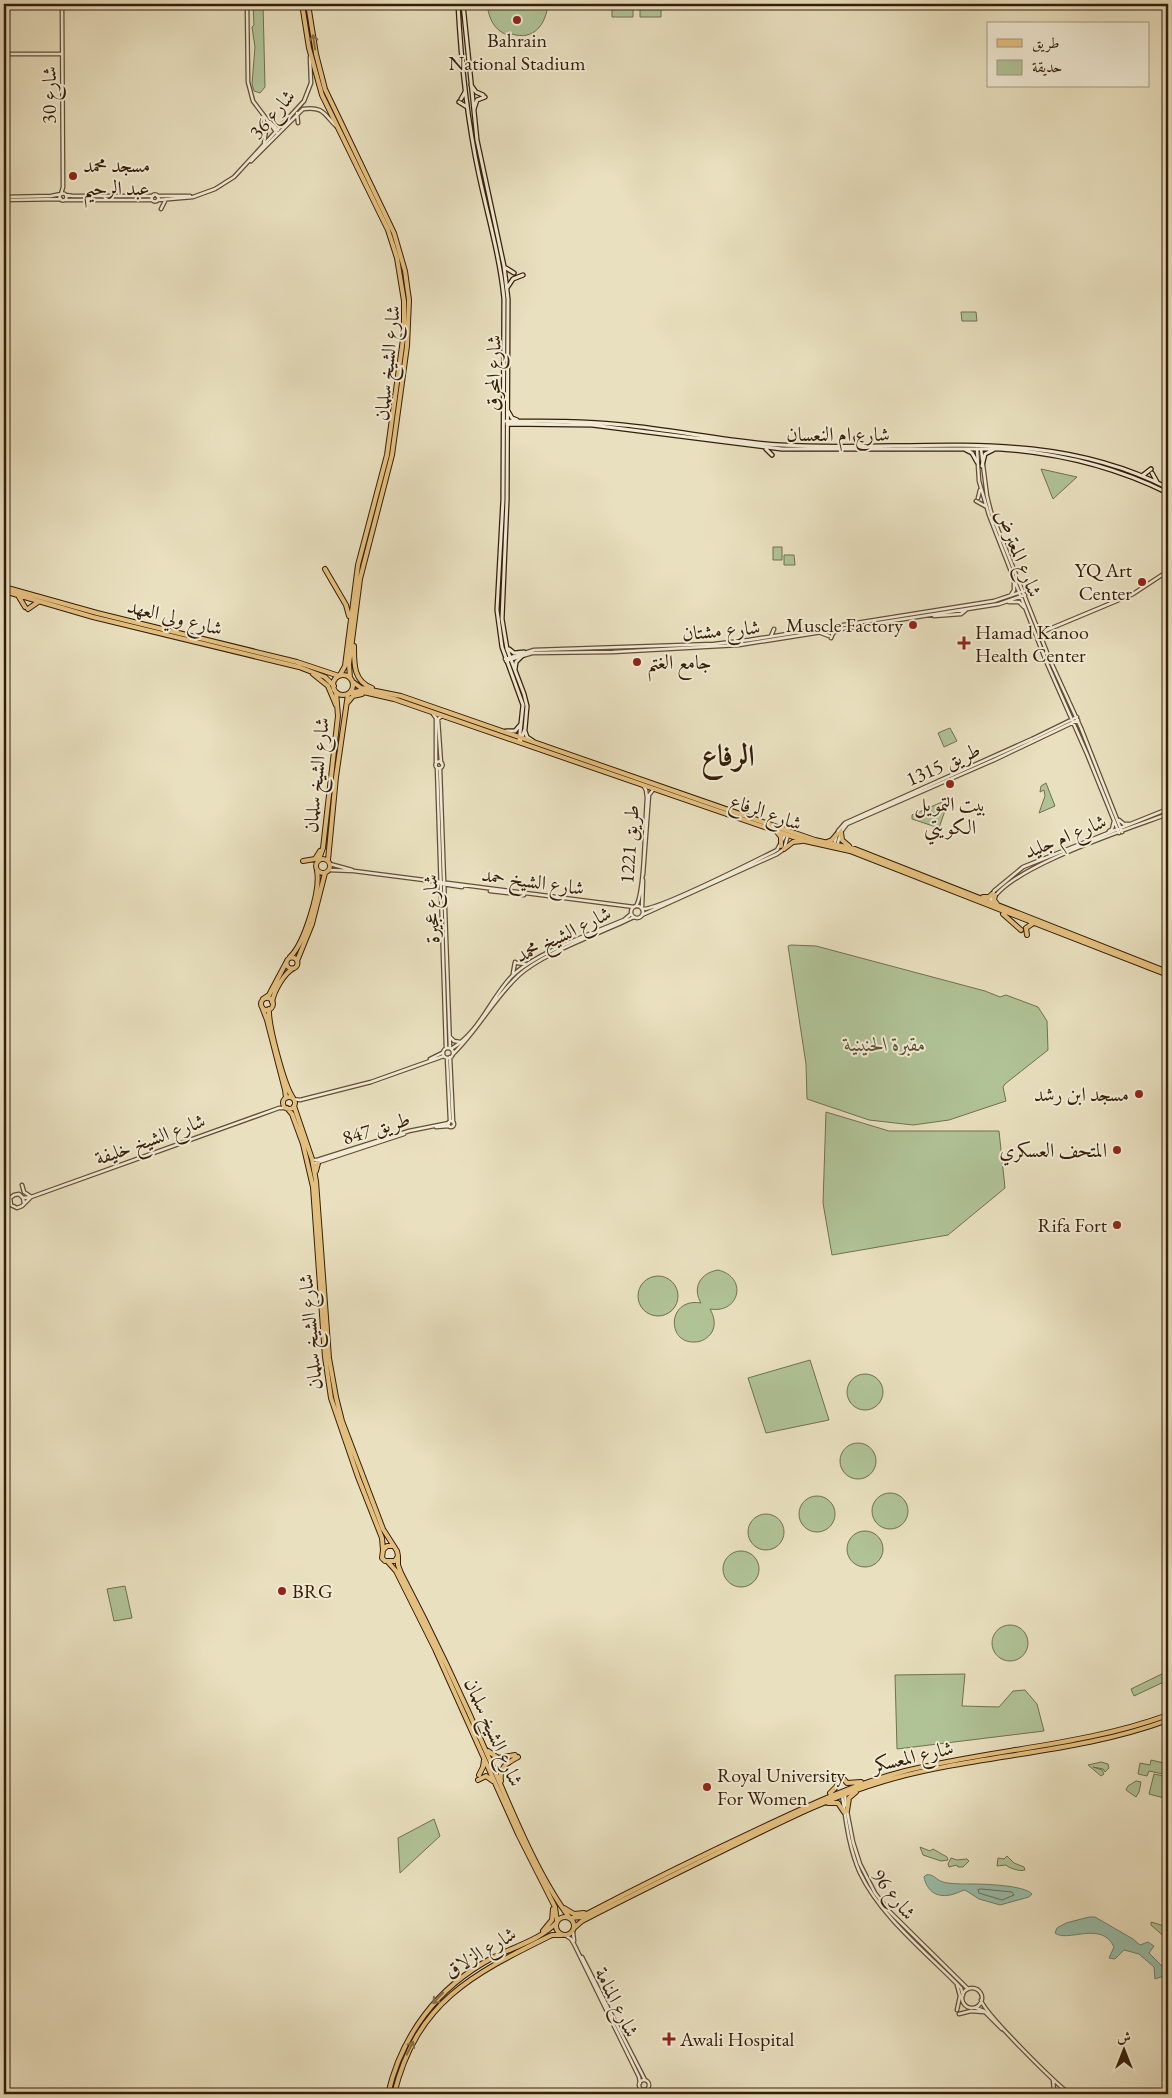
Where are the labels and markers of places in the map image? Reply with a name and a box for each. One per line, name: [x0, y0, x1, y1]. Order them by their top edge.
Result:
marker: Bahrain National Stadium: [511, 14, 523, 26]
place label: Bahrain National Stadium: [449, 27, 586, 76]
place label: مسجد محمد عبد الرحيم: [83, 152, 150, 208]
marker: مسجد محمد عبد الرحيم: [67, 170, 79, 182]
place label: YQ Art Center: [1075, 557, 1133, 606]
marker: YQ Art Center: [1136, 576, 1148, 588]
place label: Muscle Factory: [786, 612, 903, 638]
marker: Muscle Factory: [907, 619, 919, 631]
place label: Hamad Kanoo Health Center: [975, 619, 1089, 668]
marker: Hamad Kanoo Health Center: [957, 636, 971, 650]
place label: جامع الغتم: [647, 649, 712, 682]
marker: جامع الغتم: [631, 656, 643, 668]
marker: بيت التمويل الكويتي: [944, 778, 956, 790]
place label: بيت التمويل الكويتي: [914, 791, 986, 845]
place label: مسجد ابن رشد: [1034, 1081, 1129, 1107]
marker: مسجد ابن رشد: [1133, 1088, 1145, 1100]
place label: المتحف العسكري: [999, 1137, 1107, 1166]
marker: المتحف العسكري: [1111, 1144, 1123, 1156]
place label: Rifa Fort: [1038, 1212, 1108, 1238]
marker: Rifa Fort: [1111, 1219, 1123, 1231]
place label: BRG: [292, 1578, 333, 1604]
marker: BRG: [276, 1585, 288, 1597]
place label: Royal University For Women: [717, 1762, 845, 1811]
marker: Royal University For Women: [701, 1781, 713, 1793]
place label: Awali Hospital: [679, 2026, 795, 2052]
marker: Awali Hospital: [662, 2032, 676, 2046]

